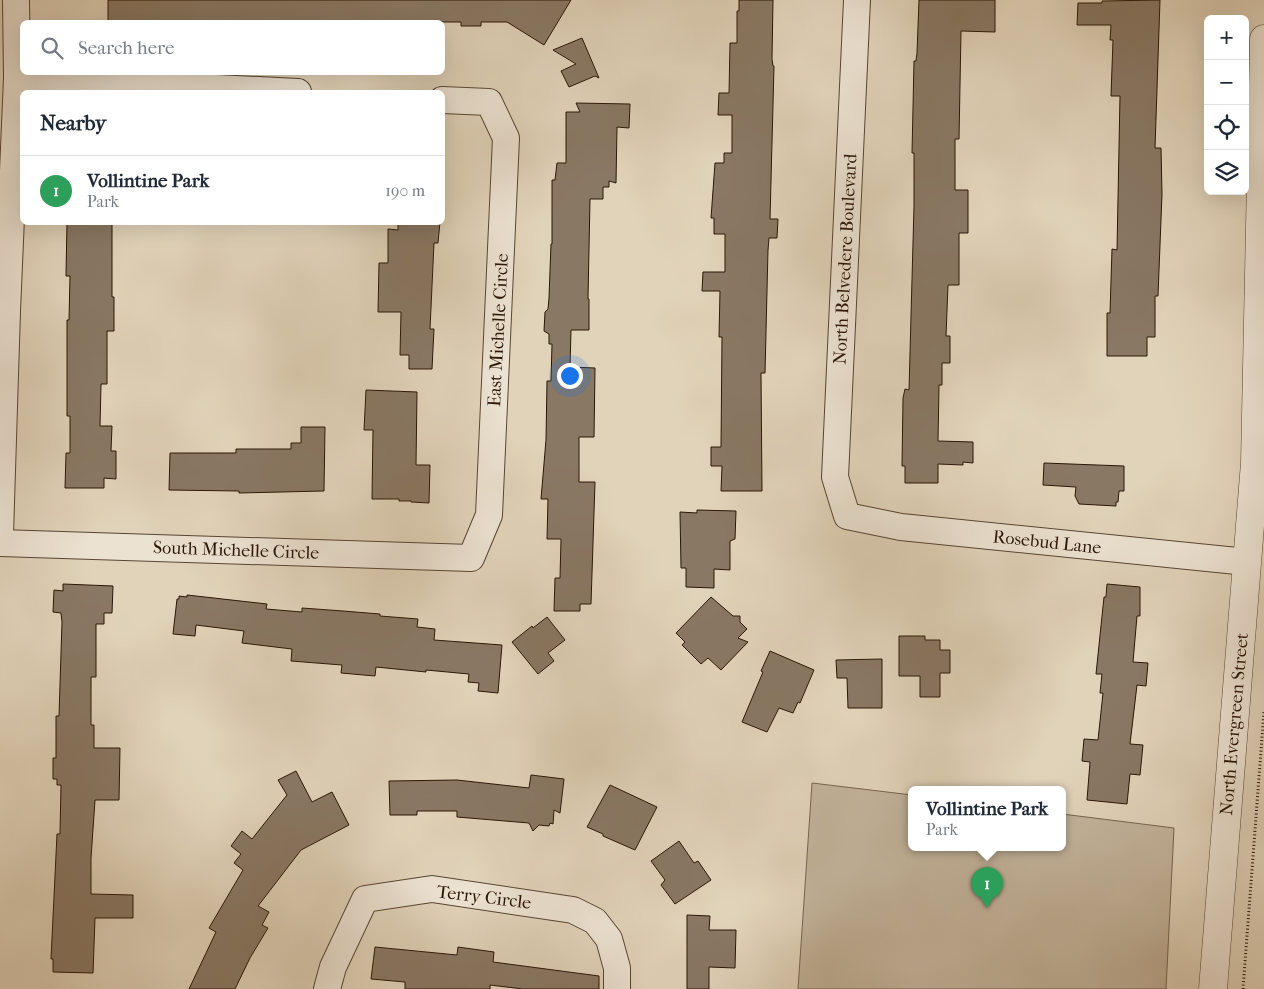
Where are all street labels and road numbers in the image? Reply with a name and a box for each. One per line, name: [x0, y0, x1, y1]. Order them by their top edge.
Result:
street label: North Belvedere Boulevard: [829, 153, 862, 365]
street label: East Michelle Circle: [484, 253, 513, 407]
street label: Rosebud Lane: [992, 526, 1102, 559]
street label: South Michelle Circle: [153, 537, 320, 564]
street label: North Evergreen Street: [1216, 631, 1253, 816]
street label: Terry Circle: [436, 881, 532, 914]

